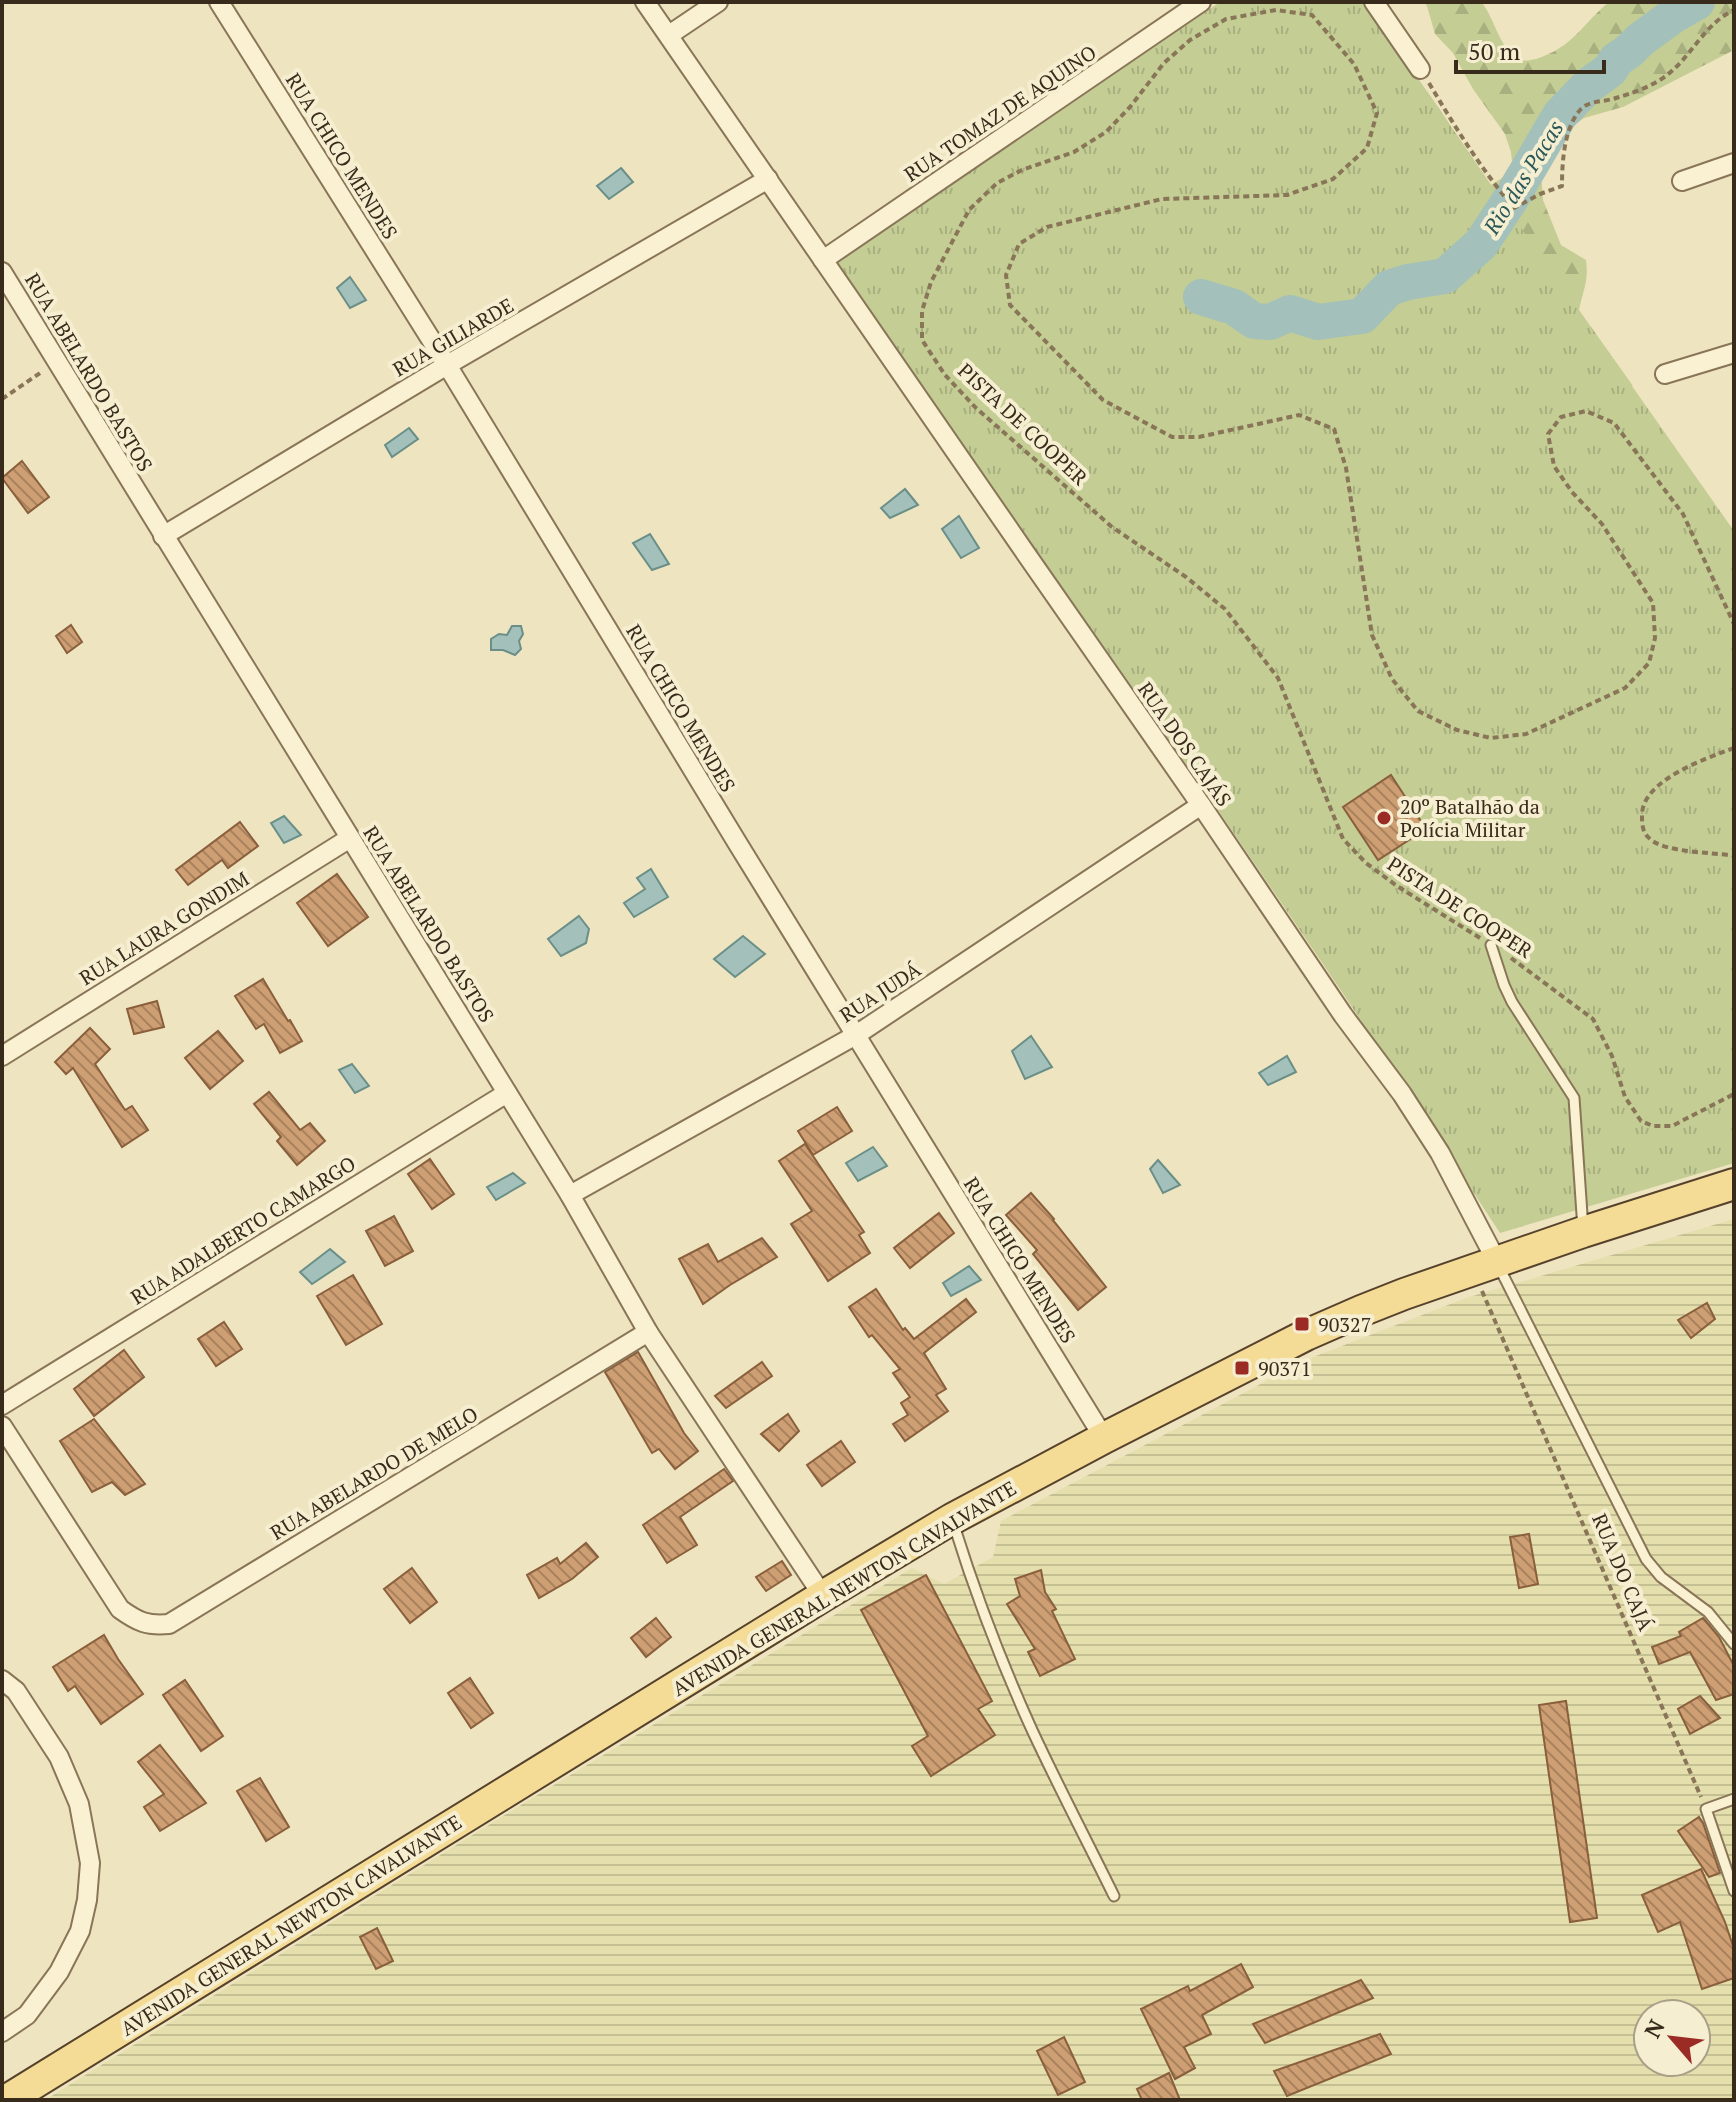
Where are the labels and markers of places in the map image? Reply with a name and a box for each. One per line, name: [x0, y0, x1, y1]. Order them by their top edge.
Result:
place label: 20º Batalhão da Polícia Militar: [1400, 793, 1540, 843]
marker: 20º Batalhão da Polícia Militar: [1375, 809, 1393, 827]
place label: 90327: [1318, 1311, 1371, 1338]
marker: 90327: [1293, 1315, 1311, 1333]
place label: 90371: [1258, 1355, 1311, 1382]
marker: 90371: [1233, 1359, 1251, 1377]

